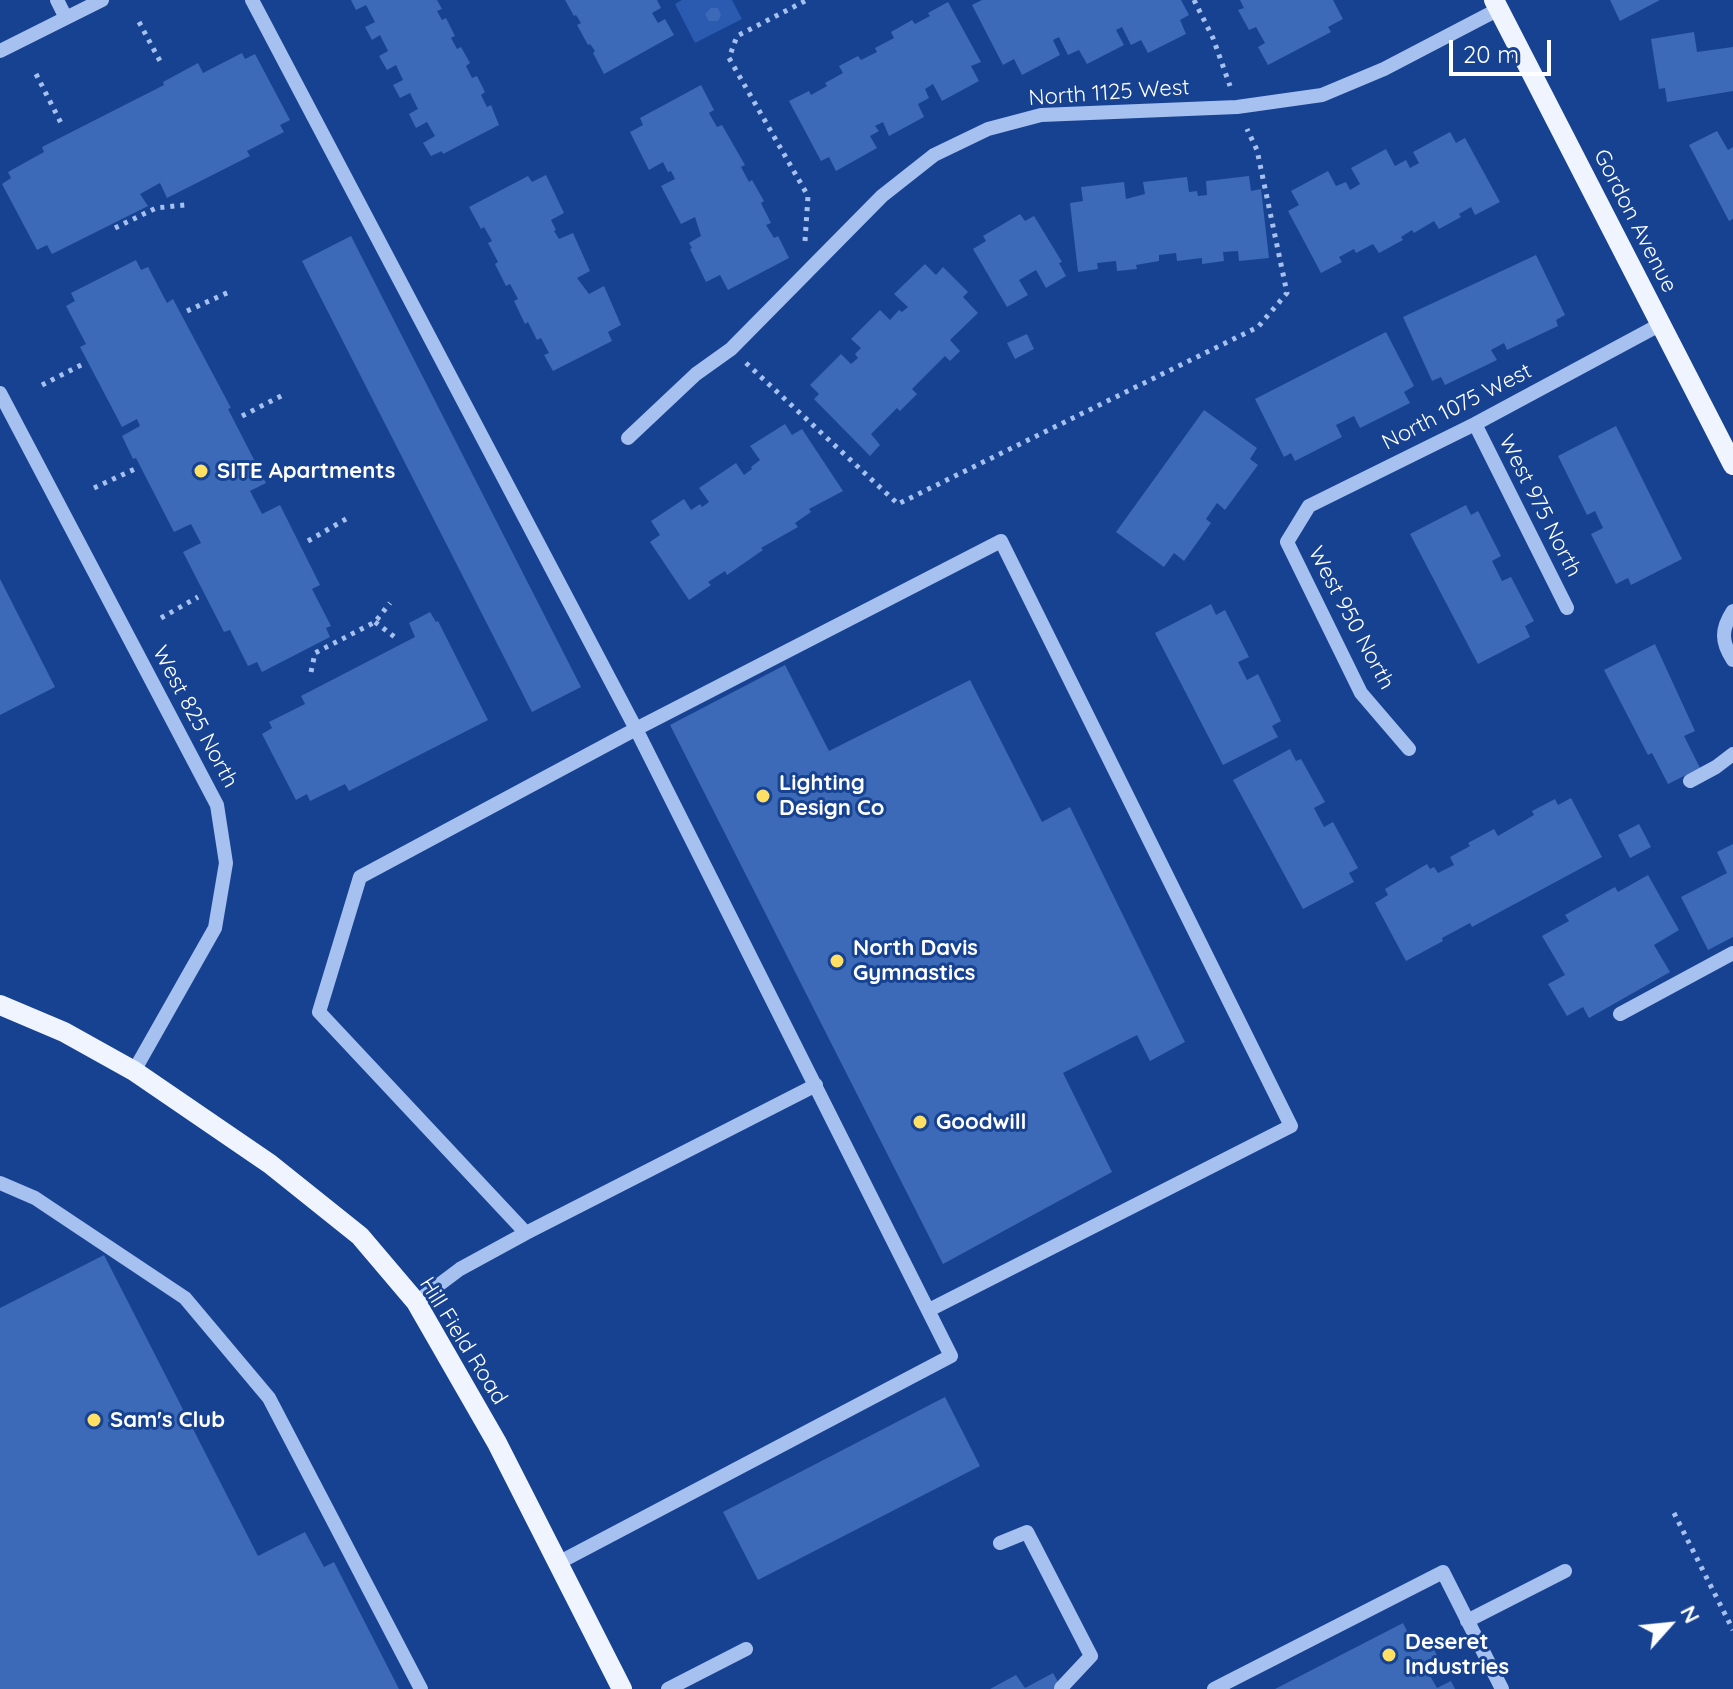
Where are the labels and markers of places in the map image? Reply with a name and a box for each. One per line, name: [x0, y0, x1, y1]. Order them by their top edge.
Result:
place label: SITE Apartments: [217, 458, 395, 484]
marker: SITE Apartments: [192, 462, 210, 480]
place label: Lighting Design Co: [779, 770, 885, 822]
marker: Lighting Design Co: [754, 787, 772, 805]
place label: North Davis Gymnastics: [853, 935, 978, 986]
marker: North Davis Gymnastics: [828, 952, 846, 970]
place label: Goodwill: [936, 1109, 1027, 1135]
marker: Goodwill: [911, 1113, 929, 1131]
place label: Sam's Club: [110, 1407, 225, 1433]
marker: Sam's Club: [85, 1411, 103, 1429]
place label: Deseret Industries: [1405, 1629, 1509, 1680]
marker: Deseret Industries: [1380, 1646, 1398, 1664]

